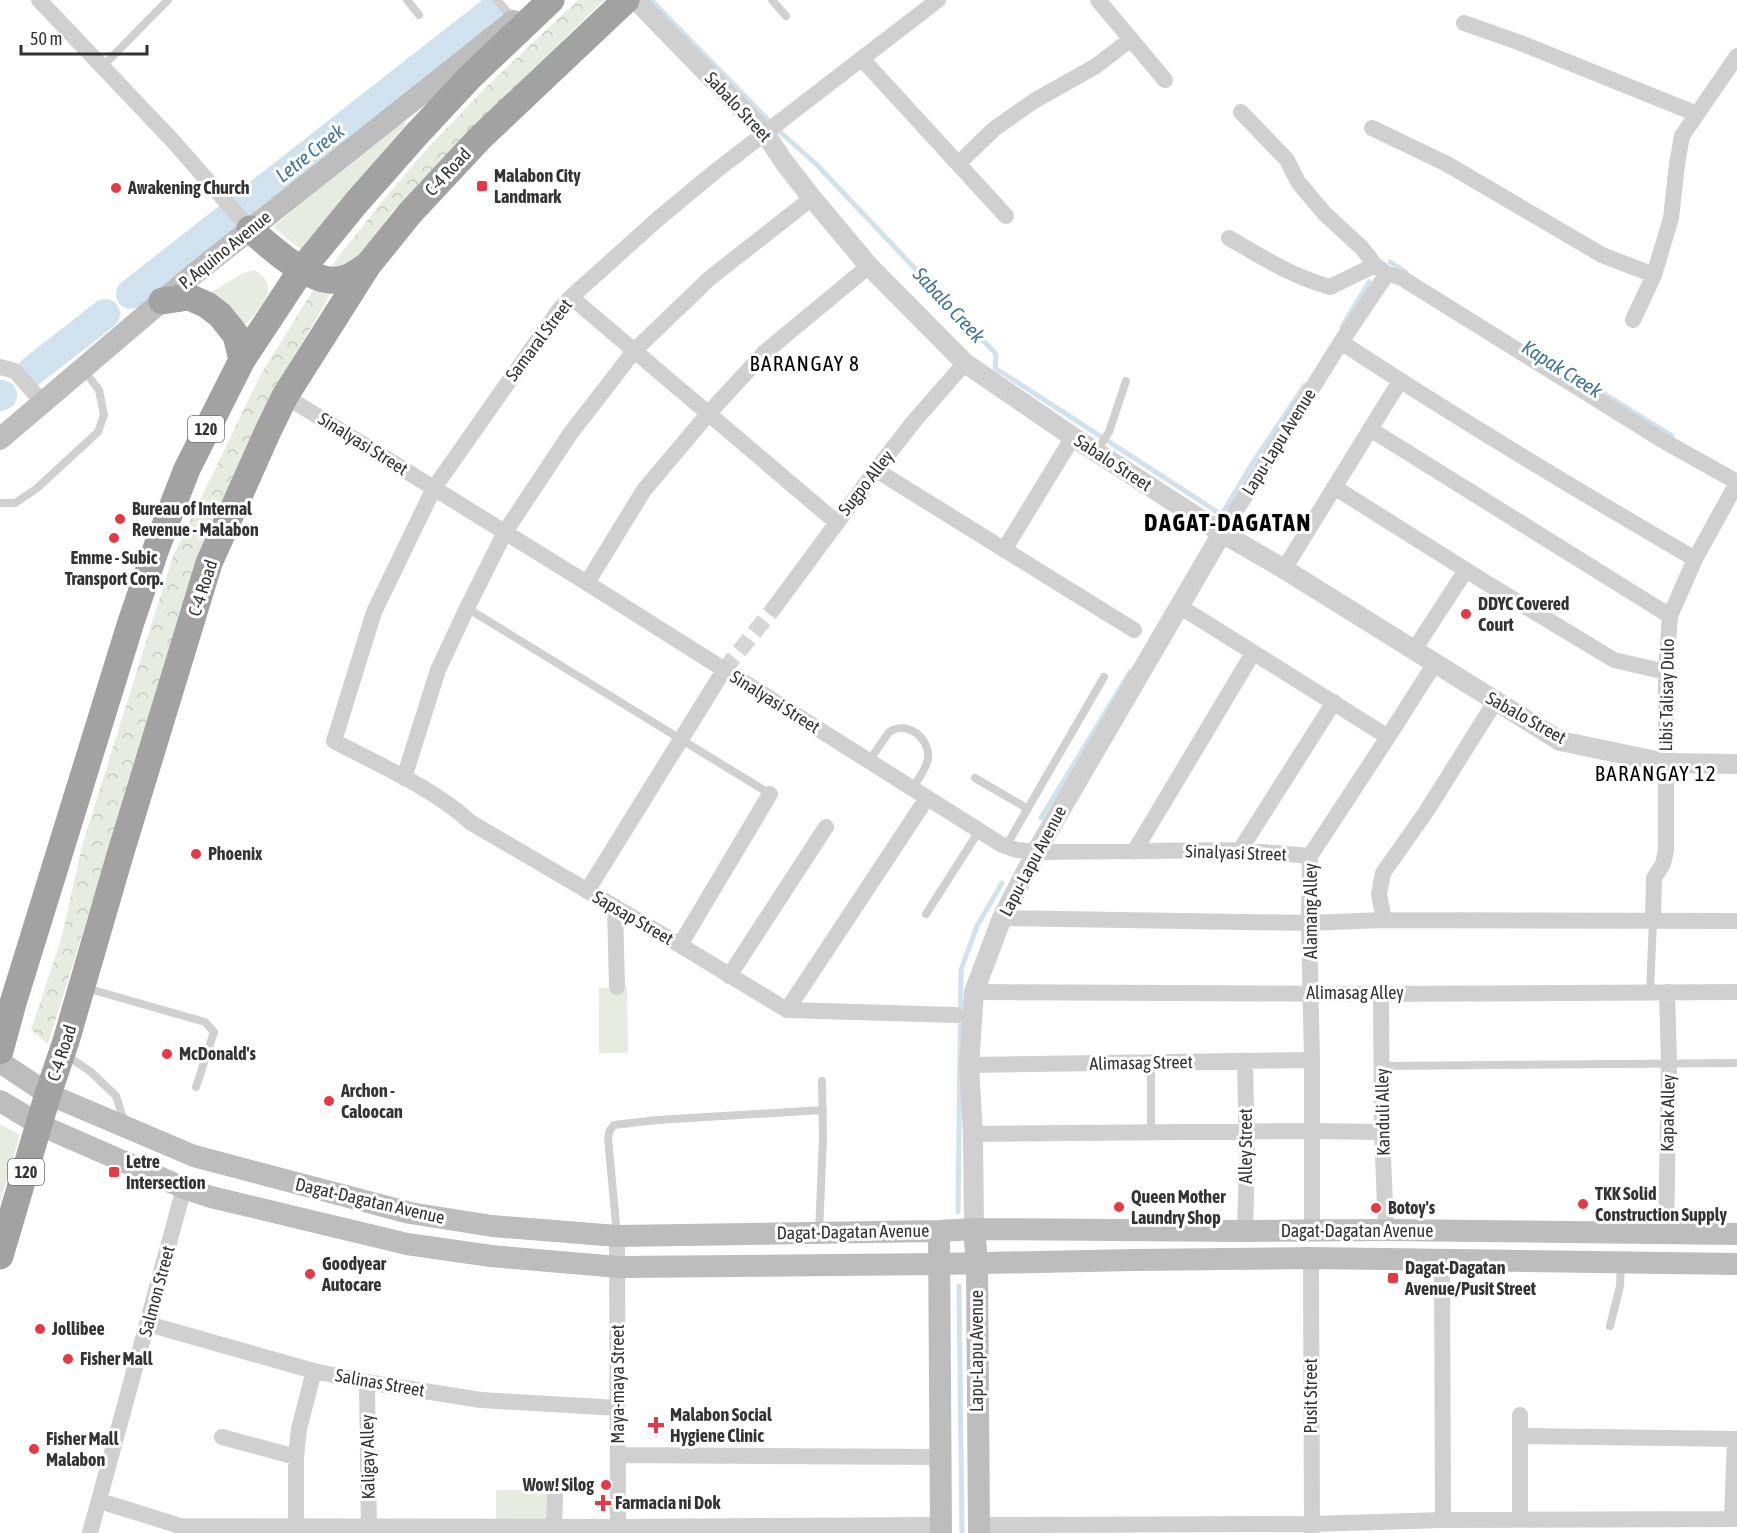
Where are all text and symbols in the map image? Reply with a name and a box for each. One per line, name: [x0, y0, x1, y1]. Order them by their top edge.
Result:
scale bar: [21, 18, 147, 56]
text: 50 m: [30, 28, 62, 49]
street label: Sabalo Street: [701, 67, 776, 146]
water label: Letre Creek: [271, 119, 349, 186]
street label: C-4 Road: [420, 143, 475, 200]
place label: Malabon City Landmark: [494, 165, 581, 207]
place label: Awakening Church: [127, 177, 250, 198]
marker: Malabon City Landmark: [475, 179, 489, 193]
marker: Awakening Church: [109, 181, 123, 195]
street label: P. Aquino Avenue: [174, 206, 275, 293]
water label: Sabalo Creek: [908, 262, 990, 347]
street label: Samaral Street: [501, 295, 576, 385]
water label: Kapak Creek: [1518, 335, 1607, 402]
district label: BARANGAY 8: [750, 351, 860, 375]
street label: Lapu-Lapu Avenue: [1237, 384, 1320, 499]
street label: Sinalyasi Street: [315, 408, 412, 479]
road number: 120: [188, 416, 224, 442]
street label: Sabalo Street: [1071, 430, 1156, 495]
street label: Sugpo Alley: [834, 446, 898, 520]
place label: Bureau of Internal Revenue - Malabon: [132, 498, 259, 540]
district label: DAGAT-DAGATAN: [1144, 509, 1312, 536]
marker: Bureau of Internal Revenue - Malabon: [113, 512, 127, 526]
marker: Emme - Subic Transport Corp.: [107, 531, 121, 545]
place label: Emme - Subic Transport Corp.: [65, 547, 163, 589]
street label: C-4 Road: [184, 557, 221, 619]
place label: DDYC Covered Court: [1478, 593, 1569, 635]
marker: DDYC Covered Court: [1459, 607, 1473, 621]
street label: Libis Talisay Dulo: [1655, 638, 1678, 752]
street label: Sinalyasi Street: [727, 666, 824, 737]
street label: Sabalo Street: [1483, 687, 1570, 748]
district label: BARANGAY 12: [1595, 761, 1717, 785]
street label: Lapu-Lapu Avenue: [995, 802, 1070, 920]
street label: Sinalyasi Street: [1185, 840, 1287, 865]
place label: Phoenix: [208, 843, 263, 864]
marker: Phoenix: [189, 847, 203, 861]
street label: Alamang Alley: [1300, 863, 1321, 959]
street label: Sapsap Street: [589, 886, 677, 949]
street label: Alimasag Alley: [1306, 982, 1404, 1003]
street label: C-4 Road: [43, 1022, 80, 1084]
place label: McDonald's: [179, 1043, 256, 1064]
marker: McDonald's: [160, 1047, 174, 1061]
street label: Alimasag Street: [1089, 1051, 1193, 1074]
street label: Kanduli Alley: [1371, 1068, 1394, 1156]
street label: Kapak Alley: [1656, 1074, 1679, 1152]
place label: Archon - Caloocan: [340, 1080, 403, 1122]
marker: Archon - Caloocan: [322, 1094, 336, 1108]
street label: Alley Street: [1235, 1108, 1256, 1184]
place label: Letre Intersection: [126, 1151, 206, 1193]
road number: 120: [8, 1159, 44, 1185]
marker: Letre Intersection: [107, 1165, 121, 1179]
street label: Dagat-Dagatan Avenue: [293, 1173, 447, 1228]
place label: TKK Solid Construction Supply: [1595, 1183, 1727, 1225]
place label: Queen Mother Laundry Shop: [1131, 1186, 1226, 1228]
place label: Botoy's: [1388, 1197, 1436, 1218]
marker: TKK Solid Construction Supply: [1576, 1197, 1590, 1211]
marker: Queen Mother Laundry Shop: [1112, 1200, 1126, 1214]
marker: Botoy's: [1369, 1201, 1383, 1215]
street label: Dagat-Dagatan Avenue: [776, 1220, 929, 1243]
street label: Dagat-Dagatan Avenue: [1281, 1220, 1433, 1241]
street label: Salmon Street: [134, 1243, 179, 1338]
place label: Goodyear Autocare: [321, 1253, 387, 1295]
place label: Dagat-Dagatan Avenue/Pusit Street: [1404, 1257, 1537, 1299]
marker: Goodyear Autocare: [303, 1267, 317, 1281]
marker: Dagat-Dagatan Avenue/Pusit Street: [1386, 1271, 1400, 1285]
street label: Lapu-Lapu Avenue: [966, 1290, 987, 1412]
place label: Jollibee: [51, 1318, 105, 1339]
marker: Jollibee: [33, 1322, 47, 1336]
street label: Maya-maya Street: [607, 1324, 628, 1444]
place label: Fisher Mall: [80, 1348, 153, 1369]
marker: Fisher Mall: [61, 1352, 75, 1366]
street label: Pusit Street: [1300, 1358, 1321, 1434]
street label: Salinas Street: [334, 1364, 426, 1401]
place label: Malabon Social Hygiene Clinic: [670, 1404, 772, 1446]
street label: Kaligay Alley: [356, 1414, 379, 1500]
marker: Malabon Social Hygiene Clinic: [647, 1416, 665, 1434]
place label: Fisher Mall Malabon: [46, 1428, 119, 1470]
marker: Fisher Mall Malabon: [27, 1442, 41, 1456]
place label: Wow! Silog: [522, 1474, 594, 1495]
marker: Wow! Silog: [599, 1478, 613, 1492]
place label: Farmacia ni Dok: [615, 1492, 721, 1513]
marker: Farmacia ni Dok: [596, 1496, 610, 1510]

